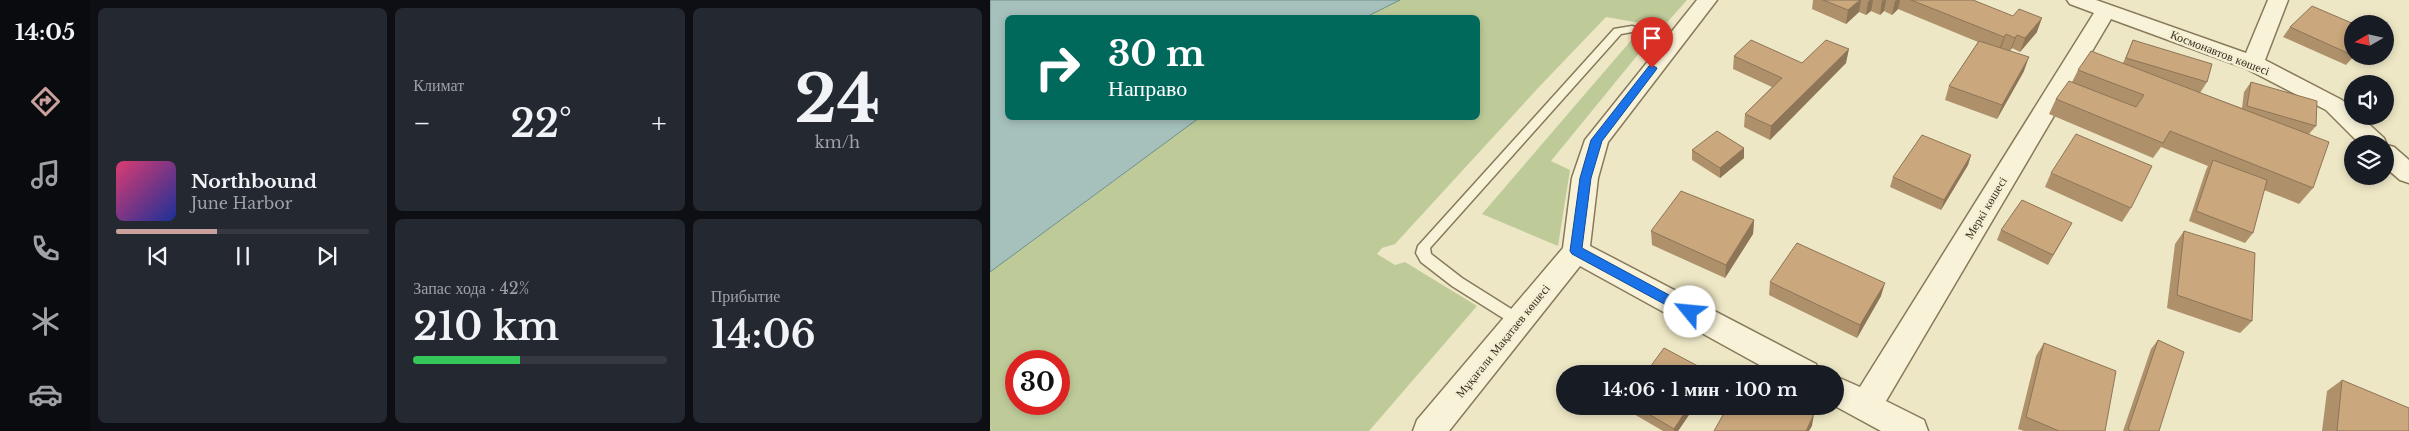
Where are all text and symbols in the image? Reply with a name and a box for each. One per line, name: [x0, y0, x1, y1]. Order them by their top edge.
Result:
north arrow: [2344, 15, 2394, 65]
map controls: [2344, 15, 2394, 185]
pin: [1631, 17, 1673, 68]
text: 14:05: [15, 19, 75, 46]
icon: arrive: [1638, 24, 1666, 52]
street label: Космонавтов көшесі: [2168, 27, 2273, 79]
text: 30 m: [1108, 32, 1205, 75]
icon: right: [1025, 35, 1090, 100]
text: 24: [795, 59, 880, 140]
text: Климат: [413, 75, 464, 95]
text: Направо: [1108, 75, 1187, 102]
button: sound: [2344, 75, 2394, 125]
icon: directions: [28, 84, 63, 119]
text: 22°: [510, 100, 572, 147]
text: −: [413, 106, 431, 141]
text: +: [651, 106, 667, 141]
text: km/h: [815, 132, 860, 152]
button: layers: [2344, 135, 2394, 185]
icon: music: [28, 157, 63, 192]
text: Northbound: [191, 170, 317, 193]
street label: Меркі көшесі: [1961, 173, 2010, 242]
text: June Harbor: [191, 193, 292, 213]
icon: phone: [28, 231, 63, 266]
icon: previous: [144, 242, 172, 270]
icon: pause: [229, 242, 257, 270]
icon: next: [313, 242, 341, 270]
text: Запас хода · 42%: [413, 278, 529, 298]
street label: Мұқағали Мақатаев көшесі: [1452, 281, 1553, 400]
position arrow: [1663, 285, 1715, 337]
text: Прибытие: [711, 286, 780, 306]
text: 210 km: [413, 303, 559, 350]
icon: climate: [28, 304, 63, 339]
text: 14:06: [711, 311, 816, 358]
speed limit sign: 30: [1005, 350, 1070, 415]
icon: car: [28, 377, 63, 412]
text: 14:06 · 1 мин · 100 m: [1603, 378, 1797, 401]

